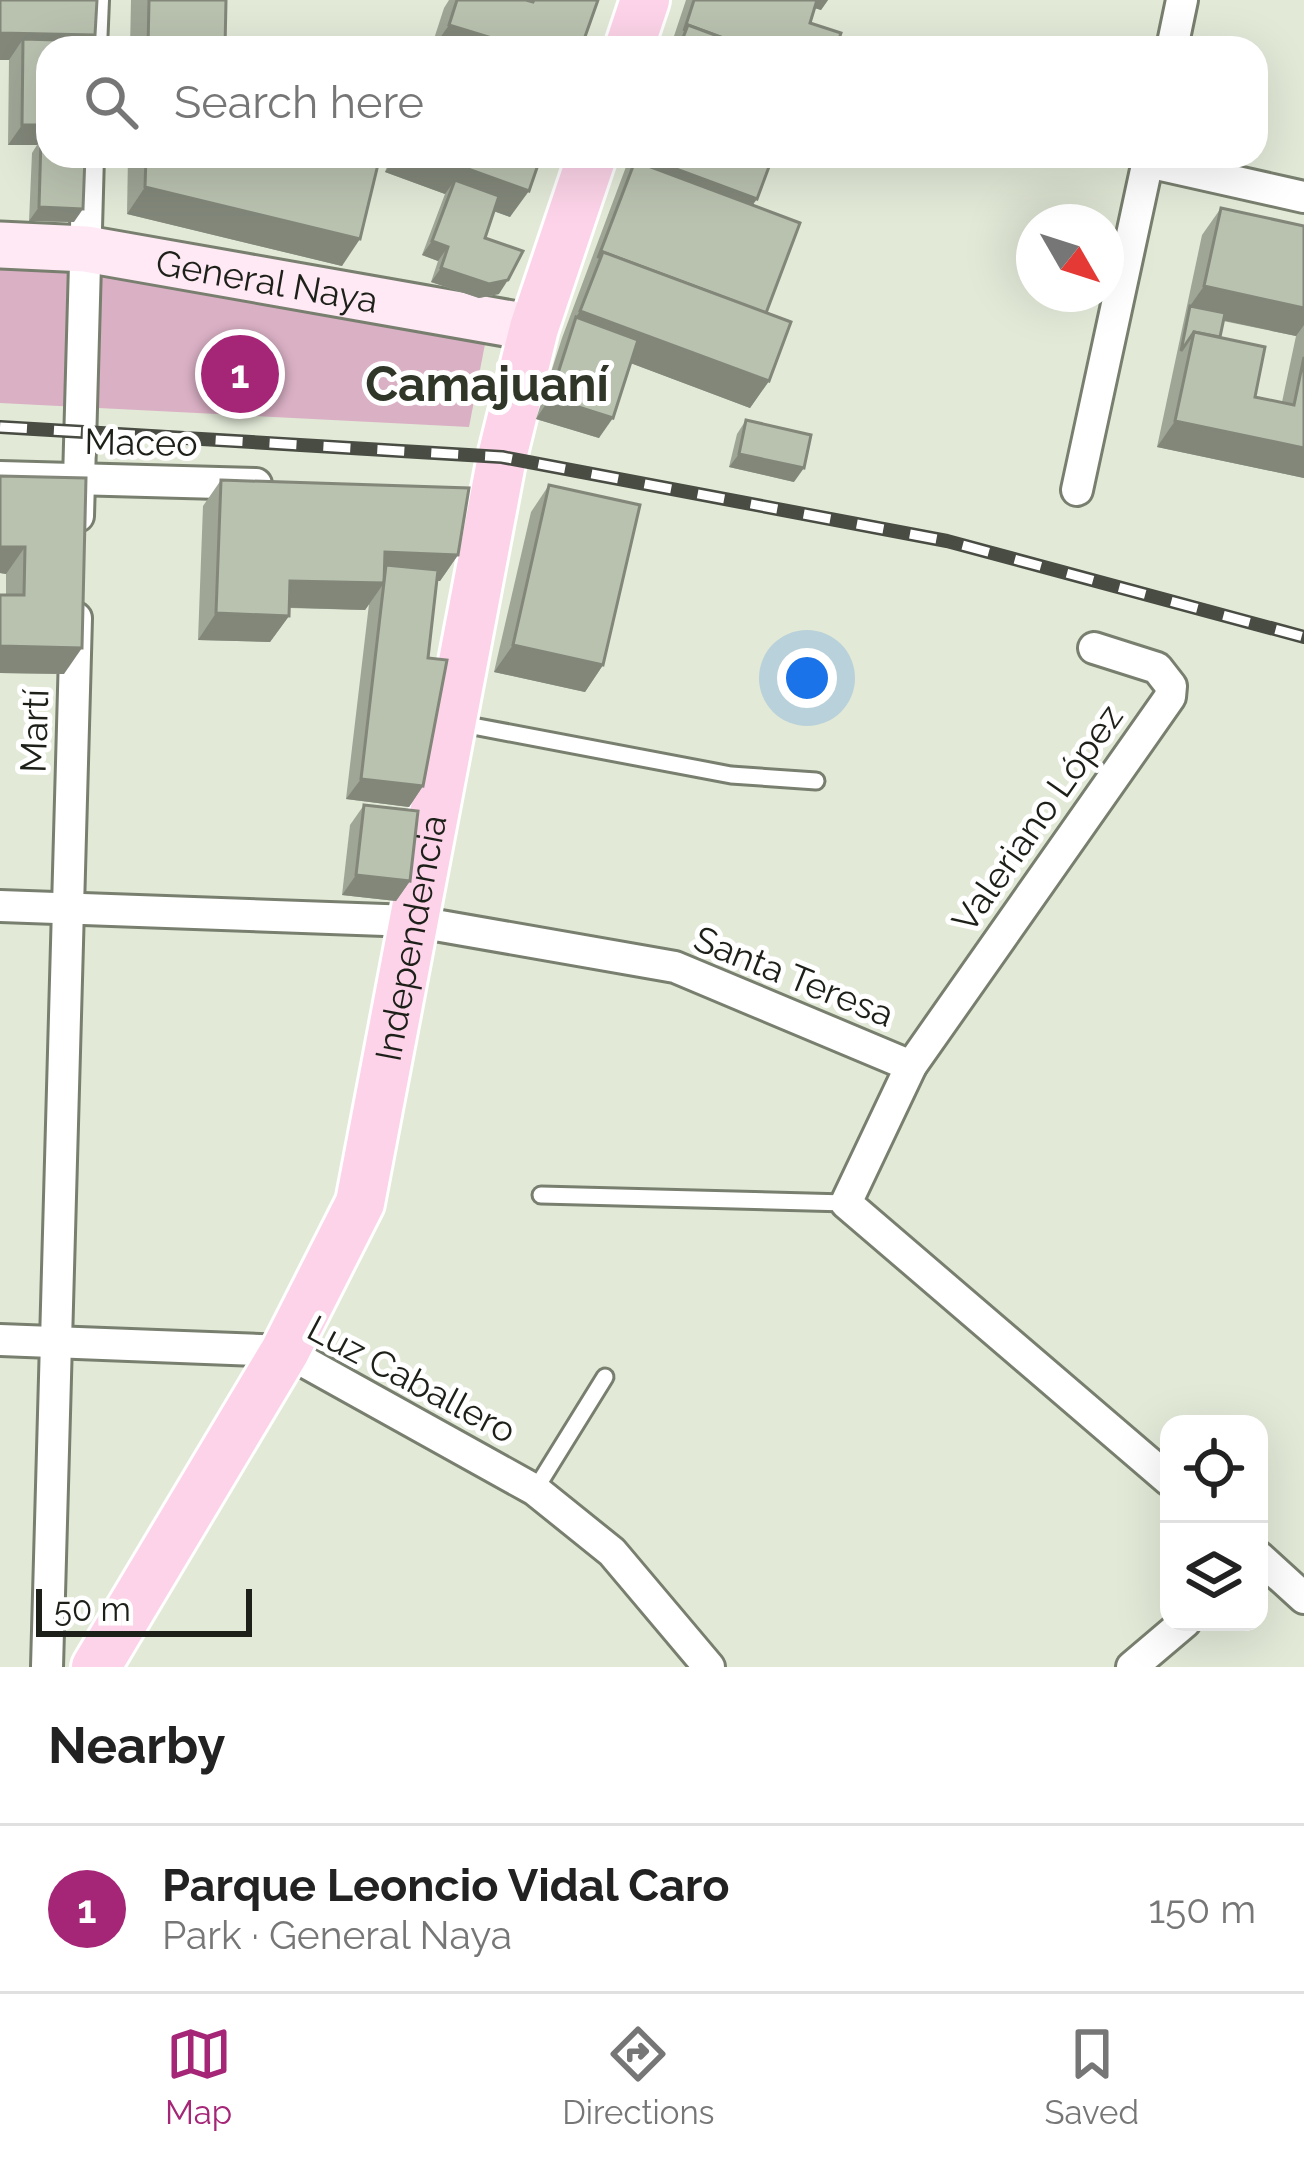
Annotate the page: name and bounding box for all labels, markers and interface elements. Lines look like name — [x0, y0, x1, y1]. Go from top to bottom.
search box — [36, 36, 1268, 168]
icon: search — [78, 69, 144, 135]
text: Search here — [174, 76, 424, 129]
north arrow — [1016, 204, 1124, 312]
street label: General Naya — [153, 241, 381, 321]
pin: 1 — [201, 329, 279, 419]
district label: Camajuaní — [365, 356, 610, 412]
street label: Maceo — [84, 420, 198, 464]
your location — [777, 648, 837, 708]
street label: Martí — [12, 688, 56, 773]
street label: Valeriano López — [943, 696, 1131, 940]
street label: Independencia — [366, 811, 454, 1064]
street label: Santa Teresa — [688, 917, 900, 1035]
street label: Luz Caballero — [301, 1307, 523, 1451]
map controls — [1160, 1415, 1268, 1631]
button: locate — [1160, 1415, 1268, 1523]
button: layers — [1160, 1523, 1268, 1631]
scale bar — [36, 1583, 252, 1636]
text: 50 m — [54, 1590, 131, 1629]
text: Nearby — [48, 1715, 225, 1775]
text: Parque Leoncio Vidal Caro — [162, 1859, 729, 1912]
text: 1 — [77, 1886, 97, 1932]
text: 150 m — [1148, 1886, 1256, 1932]
text: Park · General Naya — [162, 1912, 512, 1958]
tab: Map — [165, 2021, 232, 2132]
tab: Directions — [562, 2021, 715, 2132]
tab: Saved — [1045, 2021, 1139, 2132]

